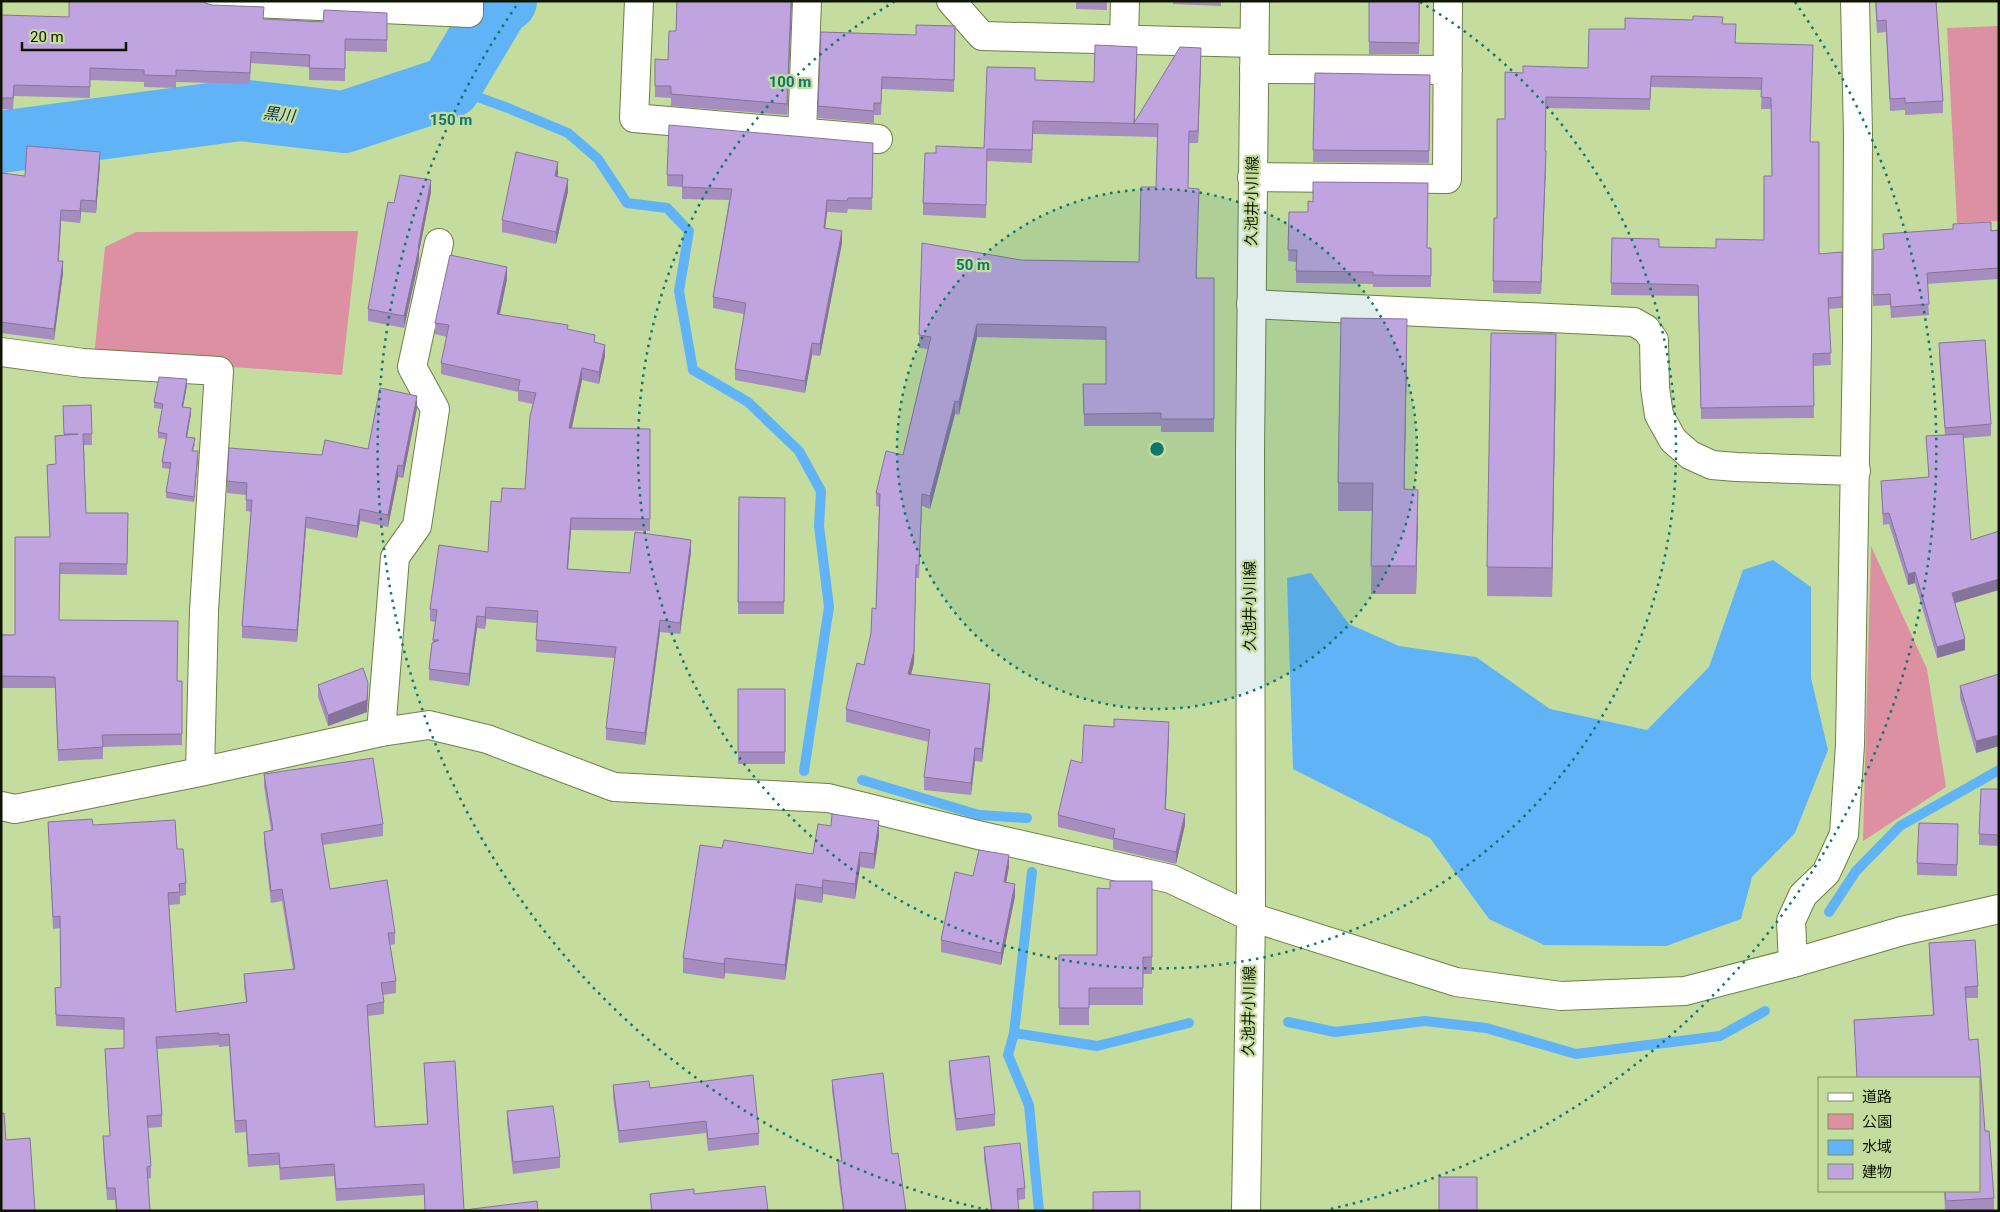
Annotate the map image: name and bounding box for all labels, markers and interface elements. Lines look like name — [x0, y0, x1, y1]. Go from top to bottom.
scale bar — [22, 20, 126, 52]
text: 20 m — [30, 28, 64, 46]
text: 100 m — [769, 73, 811, 91]
water label: 黒川 — [262, 103, 298, 126]
text: 150 m — [430, 111, 472, 129]
street label: 久池井小川線 — [1242, 156, 1262, 246]
text: 50 m — [956, 256, 990, 274]
centre of rings — [1148, 440, 1166, 458]
street label: 久池井小川線 — [1241, 561, 1259, 651]
street label: 久池井小川線 — [1239, 966, 1259, 1056]
legend — [1818, 1077, 1980, 1192]
text: 道路 — [1862, 1088, 1892, 1106]
text: 公園 — [1862, 1113, 1892, 1131]
text: 水域 — [1862, 1138, 1892, 1156]
text: 建物 — [1862, 1163, 1892, 1181]

